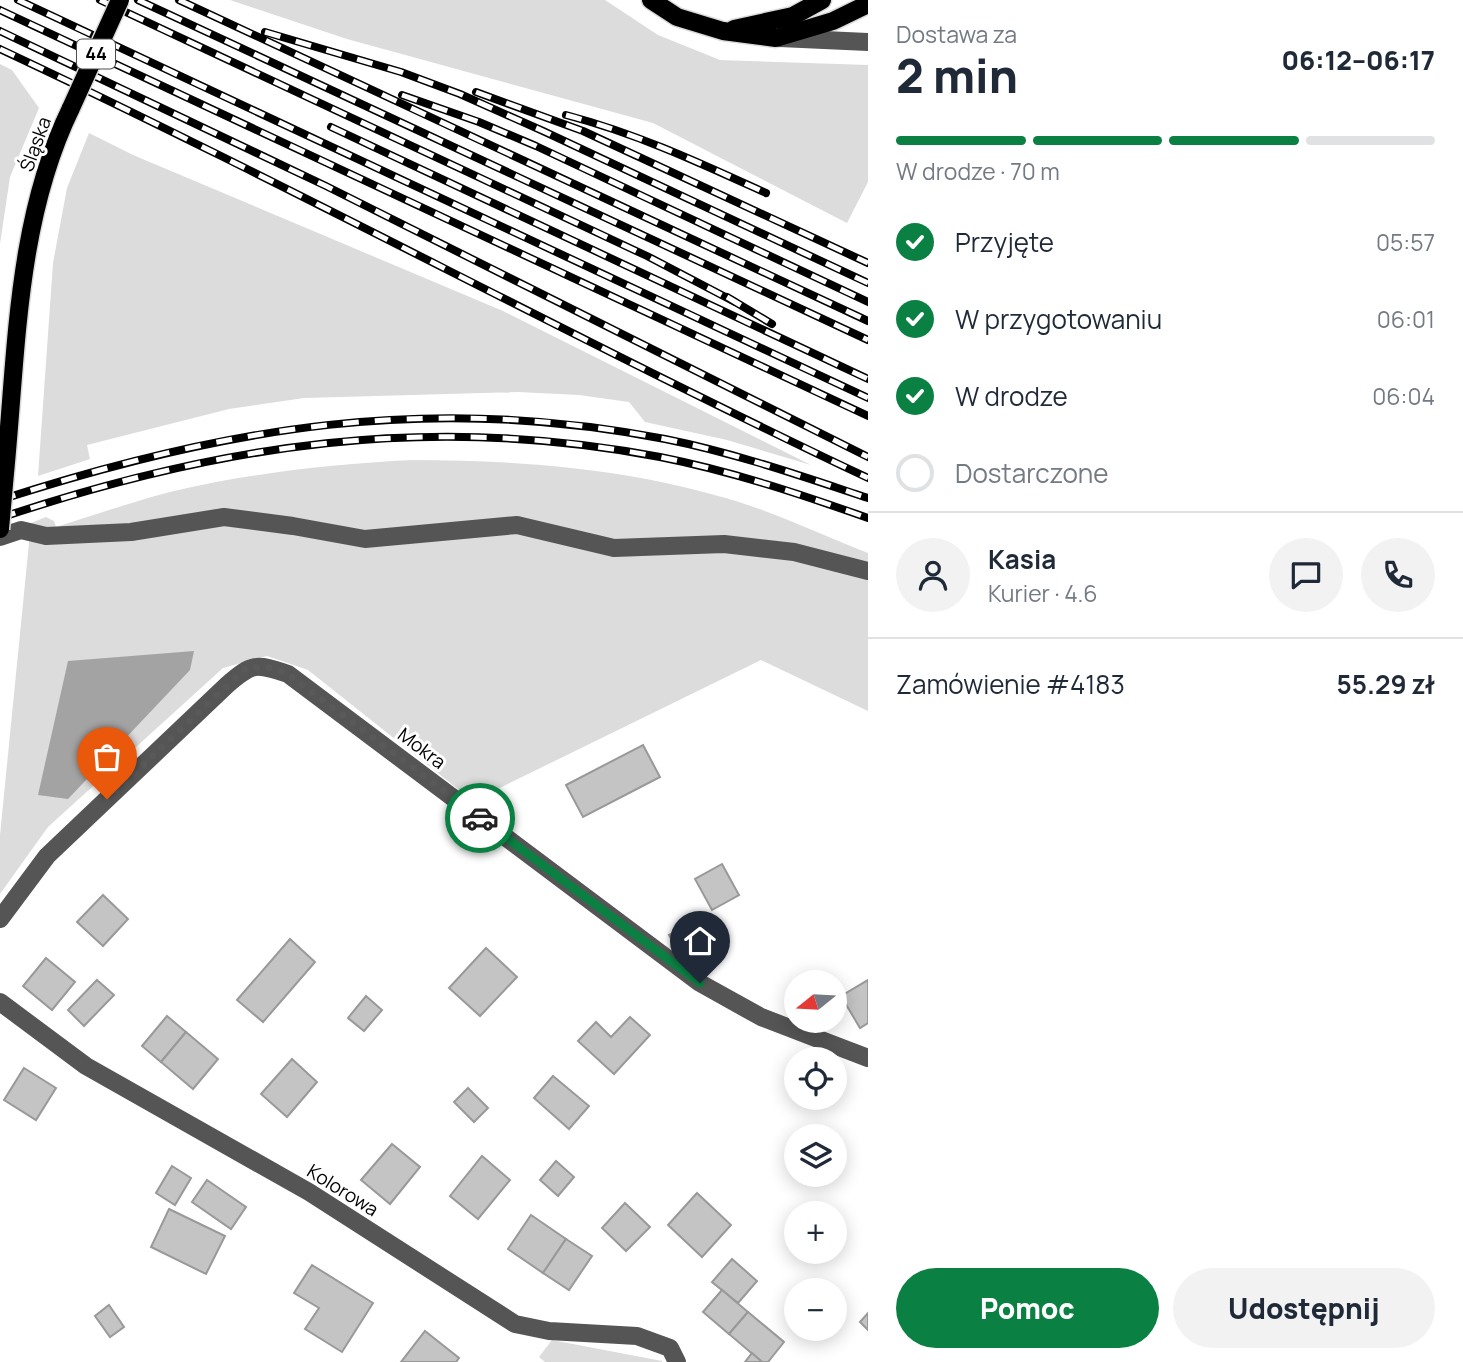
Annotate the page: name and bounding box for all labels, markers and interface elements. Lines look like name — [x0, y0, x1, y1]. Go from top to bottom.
text: Dostawa za — [896, 18, 1017, 50]
road number: 44 — [77, 40, 115, 68]
text: 06:12–06:17 — [1282, 42, 1435, 78]
text: 2 min — [896, 44, 1018, 107]
street label: Śląska — [13, 113, 57, 175]
text: W drodze · 70 m — [896, 155, 1060, 187]
icon: check — [896, 223, 934, 261]
text: Przyjęte — [955, 224, 1054, 260]
text: 05:57 — [1376, 226, 1435, 258]
icon: check — [896, 300, 934, 338]
text: W przygotowaniu — [955, 301, 1162, 337]
text: 06:01 — [1377, 303, 1435, 335]
icon: check — [896, 377, 934, 415]
text: W drodze — [955, 378, 1068, 414]
text: 06:04 — [1372, 380, 1435, 412]
text: Dostarczone — [955, 455, 1108, 491]
button: person — [896, 538, 970, 612]
button: chat — [1269, 538, 1343, 612]
button: phone — [1361, 538, 1435, 612]
text: Kasia — [988, 541, 1056, 577]
text: Kurier · 4.6 — [988, 577, 1098, 609]
text: Zamówienie #4183 — [896, 666, 1125, 702]
text: 55.29 zł — [1337, 666, 1435, 702]
street label: Mokra — [393, 721, 451, 775]
pin — [77, 727, 137, 799]
icon: bag — [88, 738, 126, 776]
courier — [445, 783, 515, 853]
icon: car — [461, 799, 499, 837]
pin — [670, 911, 730, 983]
icon: home — [681, 922, 719, 960]
north arrow — [784, 970, 847, 1032]
map controls — [784, 970, 847, 1341]
button: locate — [784, 1047, 847, 1110]
button: layers — [784, 1124, 847, 1187]
street label: Kolorowa — [302, 1158, 384, 1222]
button: + — [784, 1201, 847, 1264]
button: Pomoc — [896, 1268, 1159, 1348]
button: Udostępnij — [1173, 1268, 1435, 1348]
button: − — [784, 1278, 847, 1341]

